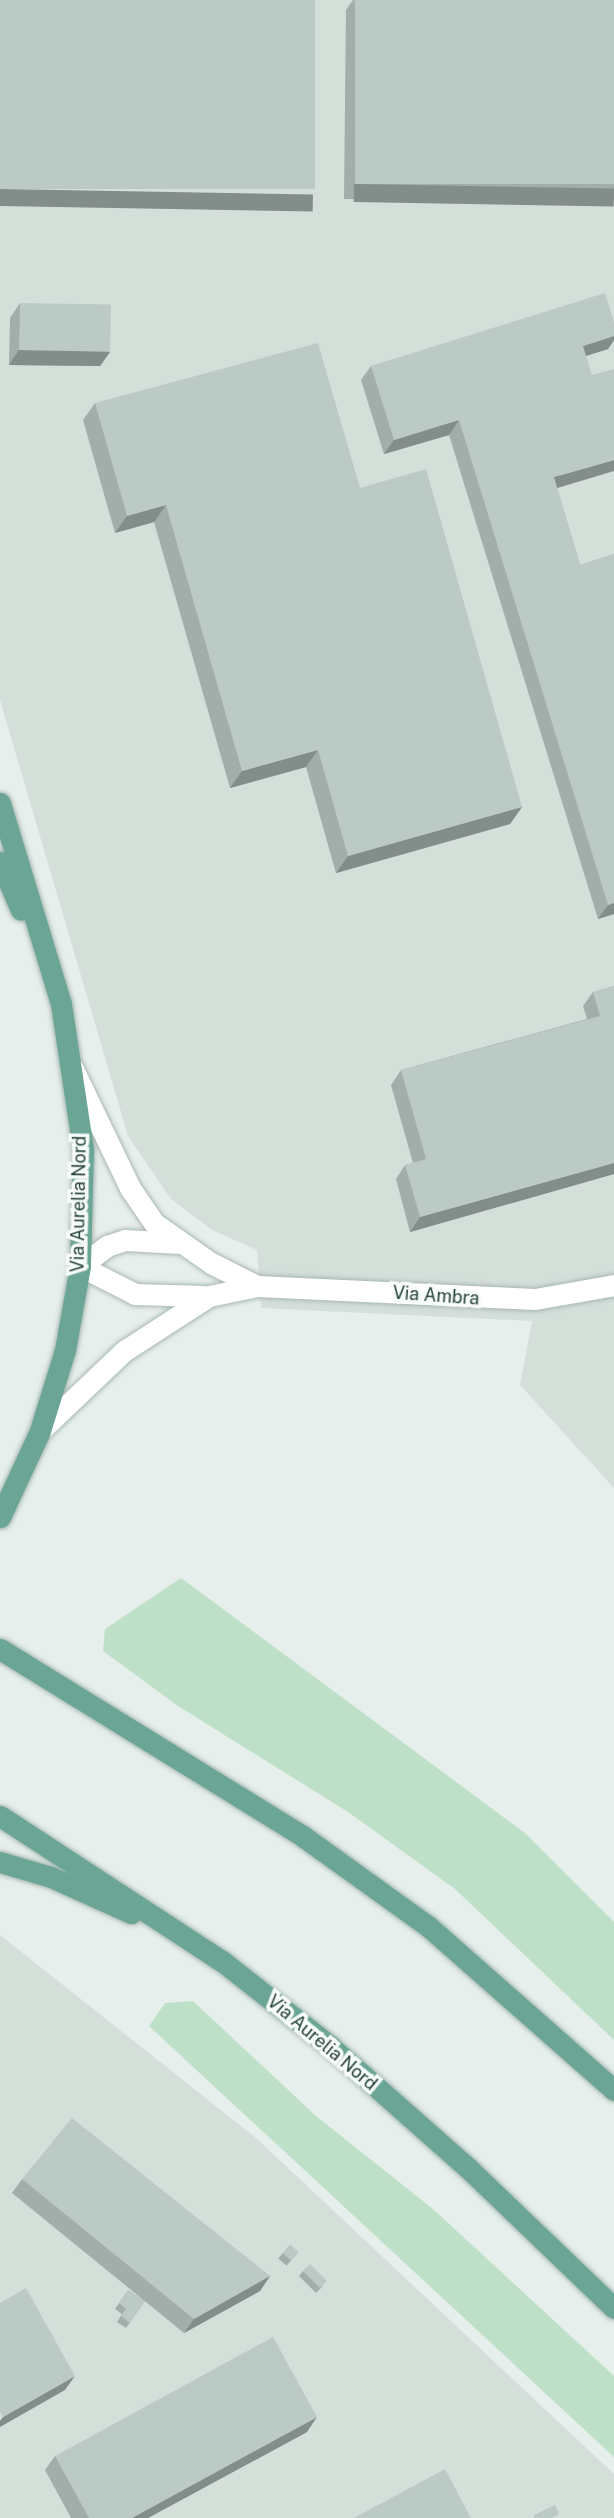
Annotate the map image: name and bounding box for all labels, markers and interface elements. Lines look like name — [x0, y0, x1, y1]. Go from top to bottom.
street label: Via Aurelia Nord — [67, 1136, 91, 1272]
street label: Via Ambra — [392, 1282, 480, 1310]
street label: Via Aurelia Nord — [263, 1991, 381, 2095]

